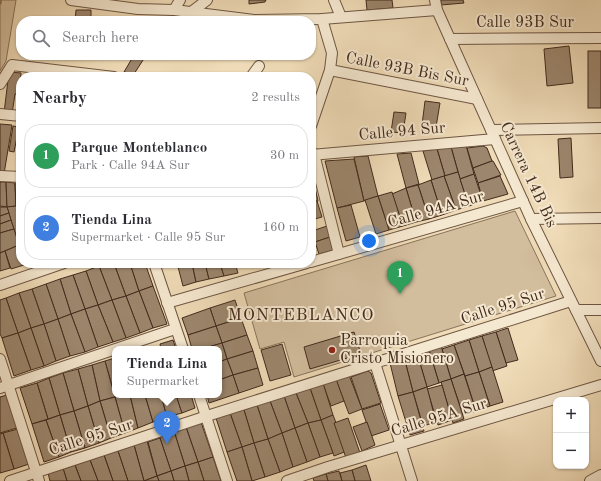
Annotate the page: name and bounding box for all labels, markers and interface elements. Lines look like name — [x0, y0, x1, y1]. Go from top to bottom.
street label: Calle 93B Sur — [476, 15, 575, 31]
search box — [16, 16, 316, 60]
icon: search — [30, 27, 52, 49]
text: Search here — [62, 31, 139, 46]
street label: Calle 93B Bis Sur — [344, 50, 470, 90]
text: Nearby — [32, 90, 87, 107]
text: 2 results — [251, 91, 300, 104]
street label: Calle 94 Sur — [358, 120, 447, 144]
street label: Carrera 14B Bis — [497, 120, 559, 230]
text: Parque Monteblanco — [71, 141, 207, 156]
text: 1 — [42, 149, 50, 162]
text: 30 m — [270, 149, 299, 162]
text: Park · Calle 94A Sur — [71, 159, 189, 172]
street label: Calle 94A Sur — [386, 188, 486, 231]
text: Tienda Lina — [71, 213, 152, 228]
text: 2 — [42, 221, 50, 234]
text: 160 m — [262, 221, 299, 234]
text: Supermarket · Calle 95 Sur — [71, 231, 225, 244]
your location — [359, 231, 379, 251]
pin: 1 — [387, 261, 413, 294]
street label: Calle 95 Sur — [459, 286, 547, 328]
district label: MONTEBLANCO — [228, 307, 374, 324]
place label: Parroquia Cristo Misionero — [340, 333, 454, 367]
marker: Parroquia Cristo Misionero — [327, 345, 337, 355]
popup — [112, 346, 222, 398]
text: Tienda Lina — [127, 357, 207, 372]
text: Supermarket — [127, 375, 199, 388]
street label: Calle 95A Sur — [389, 396, 489, 440]
map controls — [553, 397, 589, 469]
button: + — [553, 397, 589, 433]
pin: 2 — [154, 411, 180, 444]
street label: Calle 95 Sur — [47, 417, 135, 459]
button: − — [553, 433, 589, 469]

